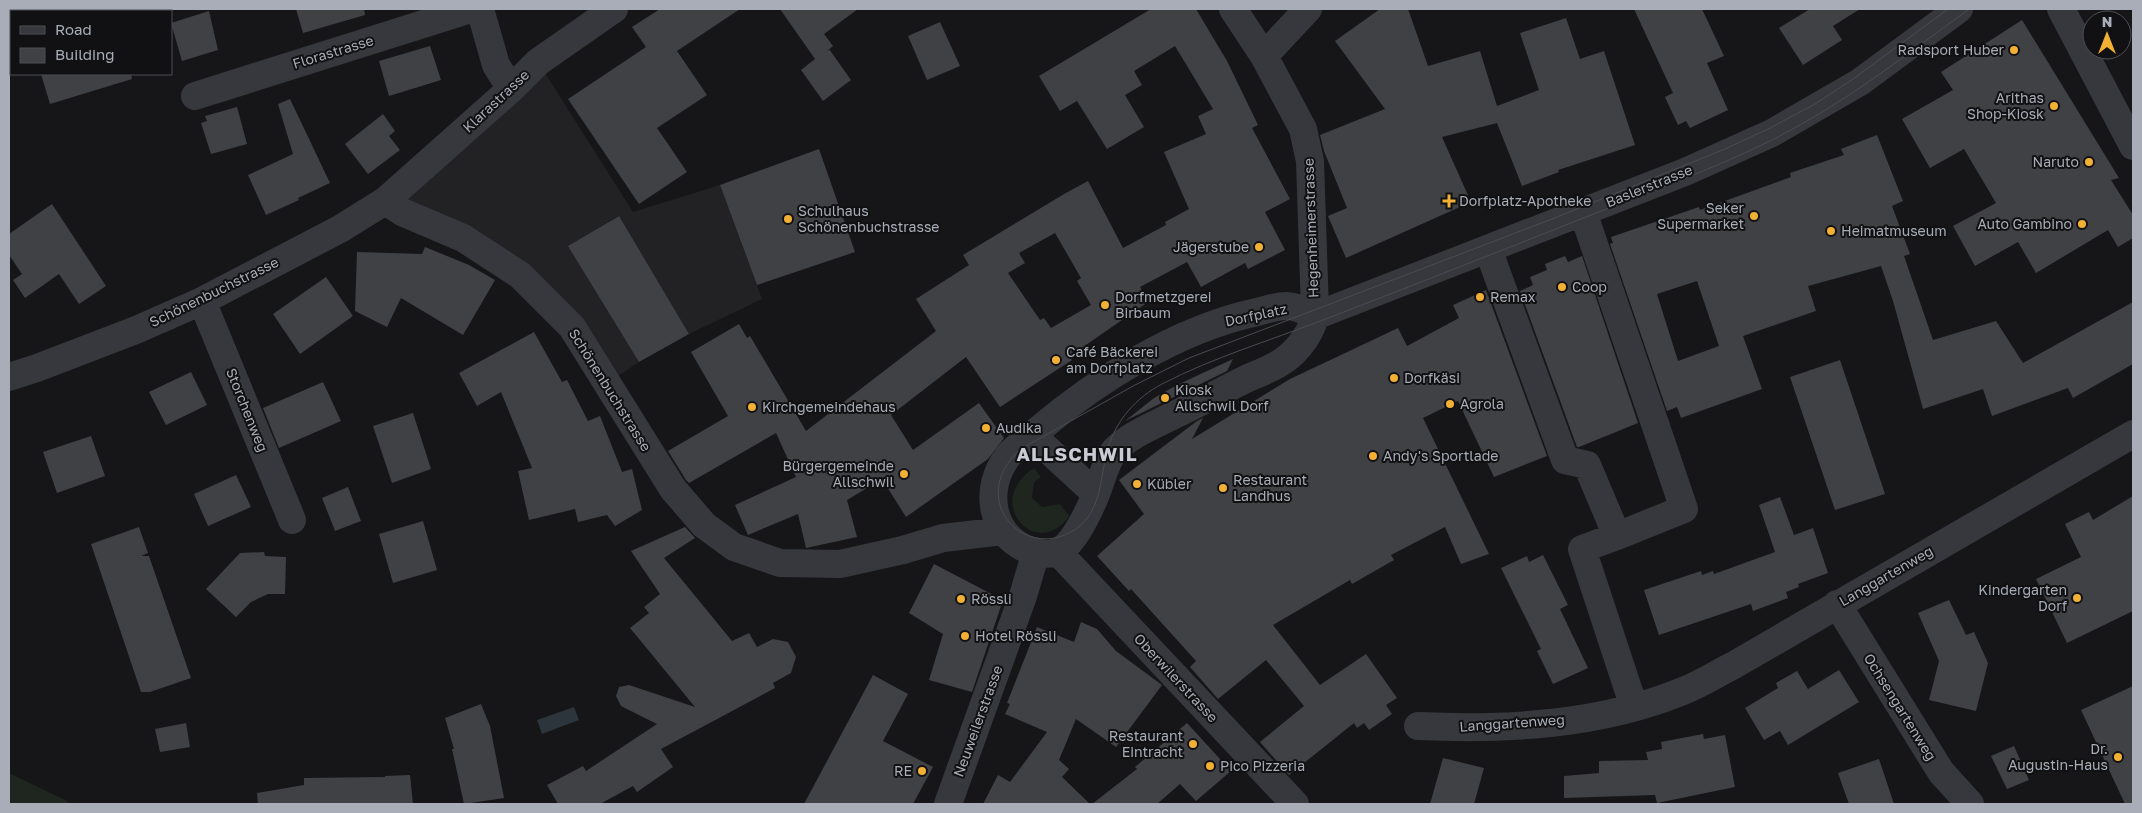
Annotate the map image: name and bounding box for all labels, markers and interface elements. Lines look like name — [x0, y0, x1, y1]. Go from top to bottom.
legend — [10, 10, 172, 75]
north arrow — [2082, 10, 2132, 60]
text: N — [2102, 13, 2112, 30]
text: Road — [55, 20, 92, 38]
street label: Florastrasse — [290, 31, 375, 72]
place label: Radsport Huber — [1898, 41, 2005, 58]
marker: Radsport Huber — [2008, 44, 2020, 56]
text: Building — [55, 45, 115, 63]
street label: Klarastrasse — [459, 66, 532, 136]
place label: Arithas Shop-Kiosk — [1967, 89, 2044, 122]
marker: Arithas Shop-Kiosk — [2048, 100, 2060, 112]
place label: Naruto — [2033, 153, 2079, 170]
marker: Naruto — [2083, 156, 2095, 168]
street label: Hegenheimerstrasse — [1300, 158, 1321, 298]
street label: Baslerstrasse — [1603, 160, 1695, 211]
place label: Dorfplatz-Apotheke — [1459, 192, 1591, 209]
marker: Dorfplatz-Apotheke — [1443, 195, 1455, 207]
place label: Seker Supermarket — [1657, 199, 1745, 232]
place label: Schulhaus Schönenbuchstrasse — [798, 202, 939, 235]
marker: Seker Supermarket — [1748, 210, 1760, 222]
marker: Schulhaus Schönenbuchstrasse — [782, 213, 794, 225]
place label: Auto Gambino — [1977, 215, 2072, 232]
marker: Auto Gambino — [2076, 218, 2088, 230]
place label: Heimatmuseum — [1841, 222, 1947, 239]
marker: Heimatmuseum — [1825, 225, 1837, 237]
place label: Jägerstube — [1173, 238, 1249, 255]
marker: Jägerstube — [1253, 241, 1265, 253]
street label: Schönenbuchstrasse — [146, 253, 281, 330]
place label: Coop — [1572, 278, 1607, 295]
marker: Coop — [1556, 281, 1568, 293]
place label: Dorfmetzgerei Birbaum — [1115, 288, 1212, 321]
place label: Remax — [1490, 288, 1536, 305]
marker: Remax — [1474, 291, 1486, 303]
marker: Dorfmetzgerei Birbaum — [1099, 299, 1111, 311]
street label: Dorfplatz — [1223, 300, 1288, 329]
street label: Schönenbuchstrasse — [566, 325, 655, 454]
place label: Café Bäckerei am Dorfplatz — [1066, 343, 1158, 376]
marker: Café Bäckerei am Dorfplatz — [1050, 354, 1062, 366]
street label: Storchenweg — [223, 365, 272, 454]
place label: Dorfkäsi — [1404, 369, 1460, 386]
marker: Dorfkäsi — [1388, 372, 1400, 384]
place label: Kiosk Allschwil Dorf — [1175, 381, 1269, 414]
marker: Kiosk Allschwil Dorf — [1159, 392, 1171, 404]
place label: Agrola — [1460, 395, 1504, 412]
place label: Kirchgemeindehaus — [762, 398, 896, 415]
marker: Agrola — [1444, 398, 1456, 410]
marker: Kirchgemeindehaus — [746, 401, 758, 413]
place label: Audika — [996, 419, 1042, 436]
marker: Audika — [980, 422, 992, 434]
district label: ALLSCHWIL — [1016, 442, 1138, 465]
place label: Andy's Sportlade — [1383, 447, 1498, 464]
marker: Andy's Sportlade — [1367, 450, 1379, 462]
place label: Bürgergemeinde Allschwil — [782, 457, 894, 490]
marker: Bürgergemeinde Allschwil — [898, 468, 910, 480]
place label: Restaurant Landhus — [1233, 471, 1307, 504]
place label: Kübler — [1147, 475, 1192, 492]
marker: Kübler — [1131, 478, 1143, 490]
marker: Restaurant Landhus — [1217, 482, 1229, 494]
street label: Langgartenweg — [1836, 542, 1936, 609]
place label: Kindergarten Dorf — [1978, 581, 2067, 614]
place label: Rössli — [971, 590, 1012, 607]
marker: Kindergarten Dorf — [2071, 592, 2083, 604]
marker: Rössli — [955, 593, 967, 605]
place label: Hotel Rössli — [975, 627, 1057, 644]
marker: Hotel Rössli — [959, 630, 971, 642]
street label: Oberwilerstrasse — [1131, 630, 1222, 726]
street label: Ochsengartenweg — [1861, 650, 1940, 763]
street label: Neuweilerstrasse — [949, 663, 1006, 779]
street label: Langgartenweg — [1459, 710, 1565, 735]
place label: Restaurant Eintracht — [1109, 727, 1183, 760]
marker: Restaurant Eintracht — [1187, 738, 1199, 750]
place label: Dr. Augustin-Haus — [2008, 740, 2108, 773]
marker: Dr. Augustin-Haus — [2112, 751, 2124, 763]
place label: Pico Pizzeria — [1220, 757, 1305, 774]
marker: Pico Pizzeria — [1204, 760, 1216, 772]
place label: RE — [894, 762, 912, 779]
marker: RE — [916, 765, 928, 777]

